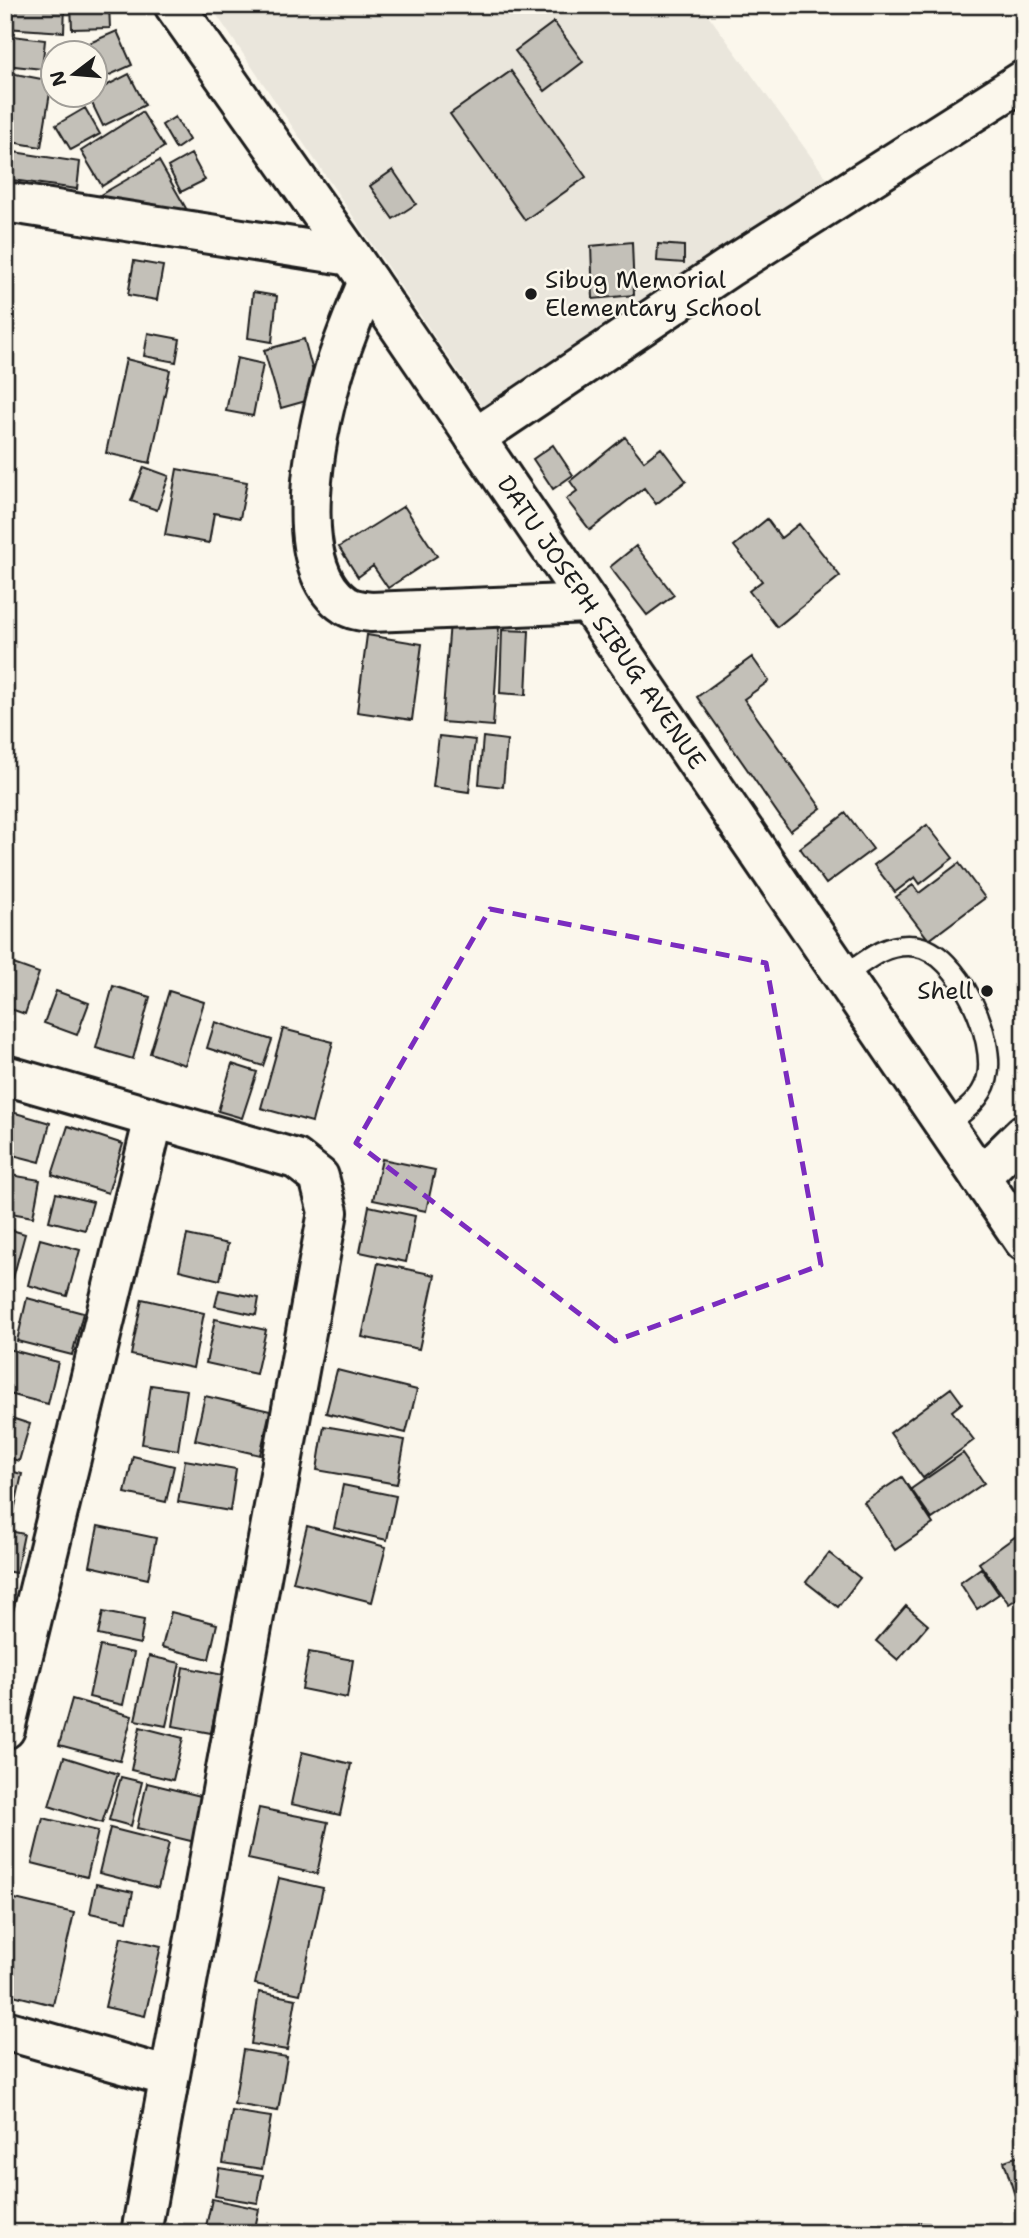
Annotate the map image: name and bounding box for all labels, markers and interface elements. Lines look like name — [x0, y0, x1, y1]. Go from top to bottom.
north arrow — [38, 38, 108, 108]
text: N — [44, 68, 72, 89]
place label: Sibug Memorial Elementary School — [545, 264, 762, 324]
marker: Sibug Memorial Elementary School — [523, 286, 539, 302]
street label: DATU JOSEPH SIBUG AVENUE — [490, 469, 713, 776]
place label: Shell — [917, 975, 974, 1007]
marker: Shell — [979, 983, 995, 999]

